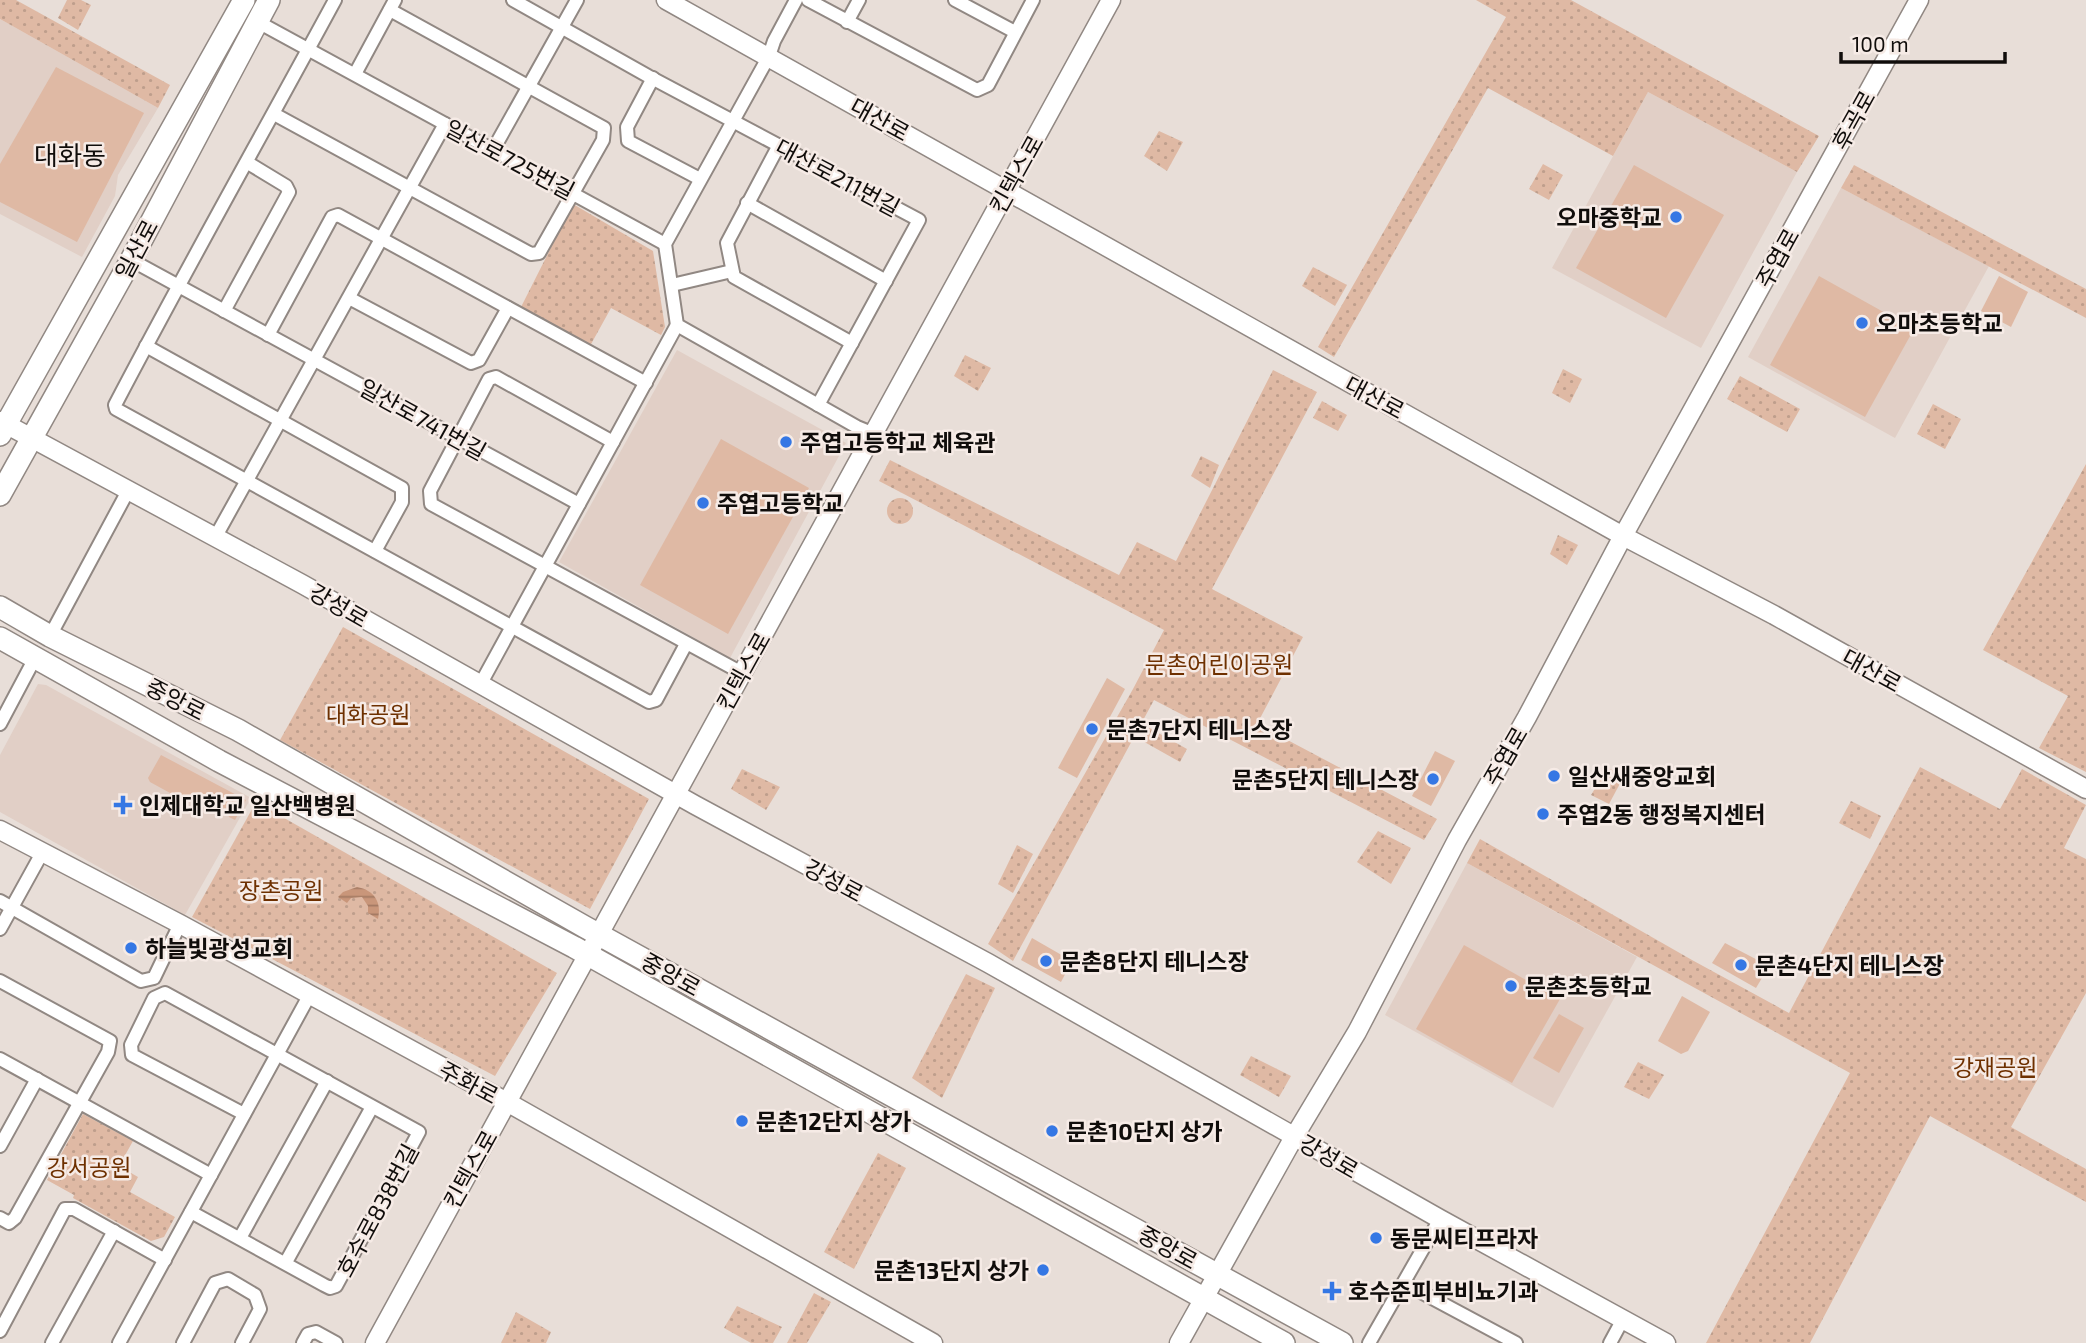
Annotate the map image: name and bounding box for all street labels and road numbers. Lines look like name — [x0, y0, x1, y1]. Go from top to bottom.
street label: 후곡로 — [1825, 85, 1881, 155]
street label: 대산로 — [845, 91, 915, 147]
street label: 일산로725번길 — [440, 113, 580, 205]
street label: 킨텍스로 — [983, 130, 1049, 218]
street label: 대산로211번길 — [771, 132, 905, 222]
street label: 일산로 — [109, 214, 163, 284]
street label: 주엽로 — [1749, 223, 1805, 293]
street label: 대산로 — [1340, 370, 1410, 424]
street label: 일산로741번길 — [355, 373, 491, 465]
street label: 강성로 — [305, 577, 373, 633]
street label: 킨텍스로 — [710, 627, 776, 715]
street label: 대산로 — [1837, 642, 1907, 698]
street label: 중앙로 — [141, 672, 211, 726]
street label: 주엽로 — [1477, 722, 1533, 790]
street label: 강성로 — [799, 853, 869, 907]
street label: 중앙로 — [636, 946, 706, 1002]
street label: 주화로 — [434, 1055, 504, 1109]
street label: 킨텍스로 — [437, 1125, 503, 1213]
street label: 강성로 — [1295, 1128, 1363, 1184]
street label: 호수로838번길 — [330, 1139, 424, 1281]
street label: 중앙로 — [1133, 1219, 1203, 1275]

